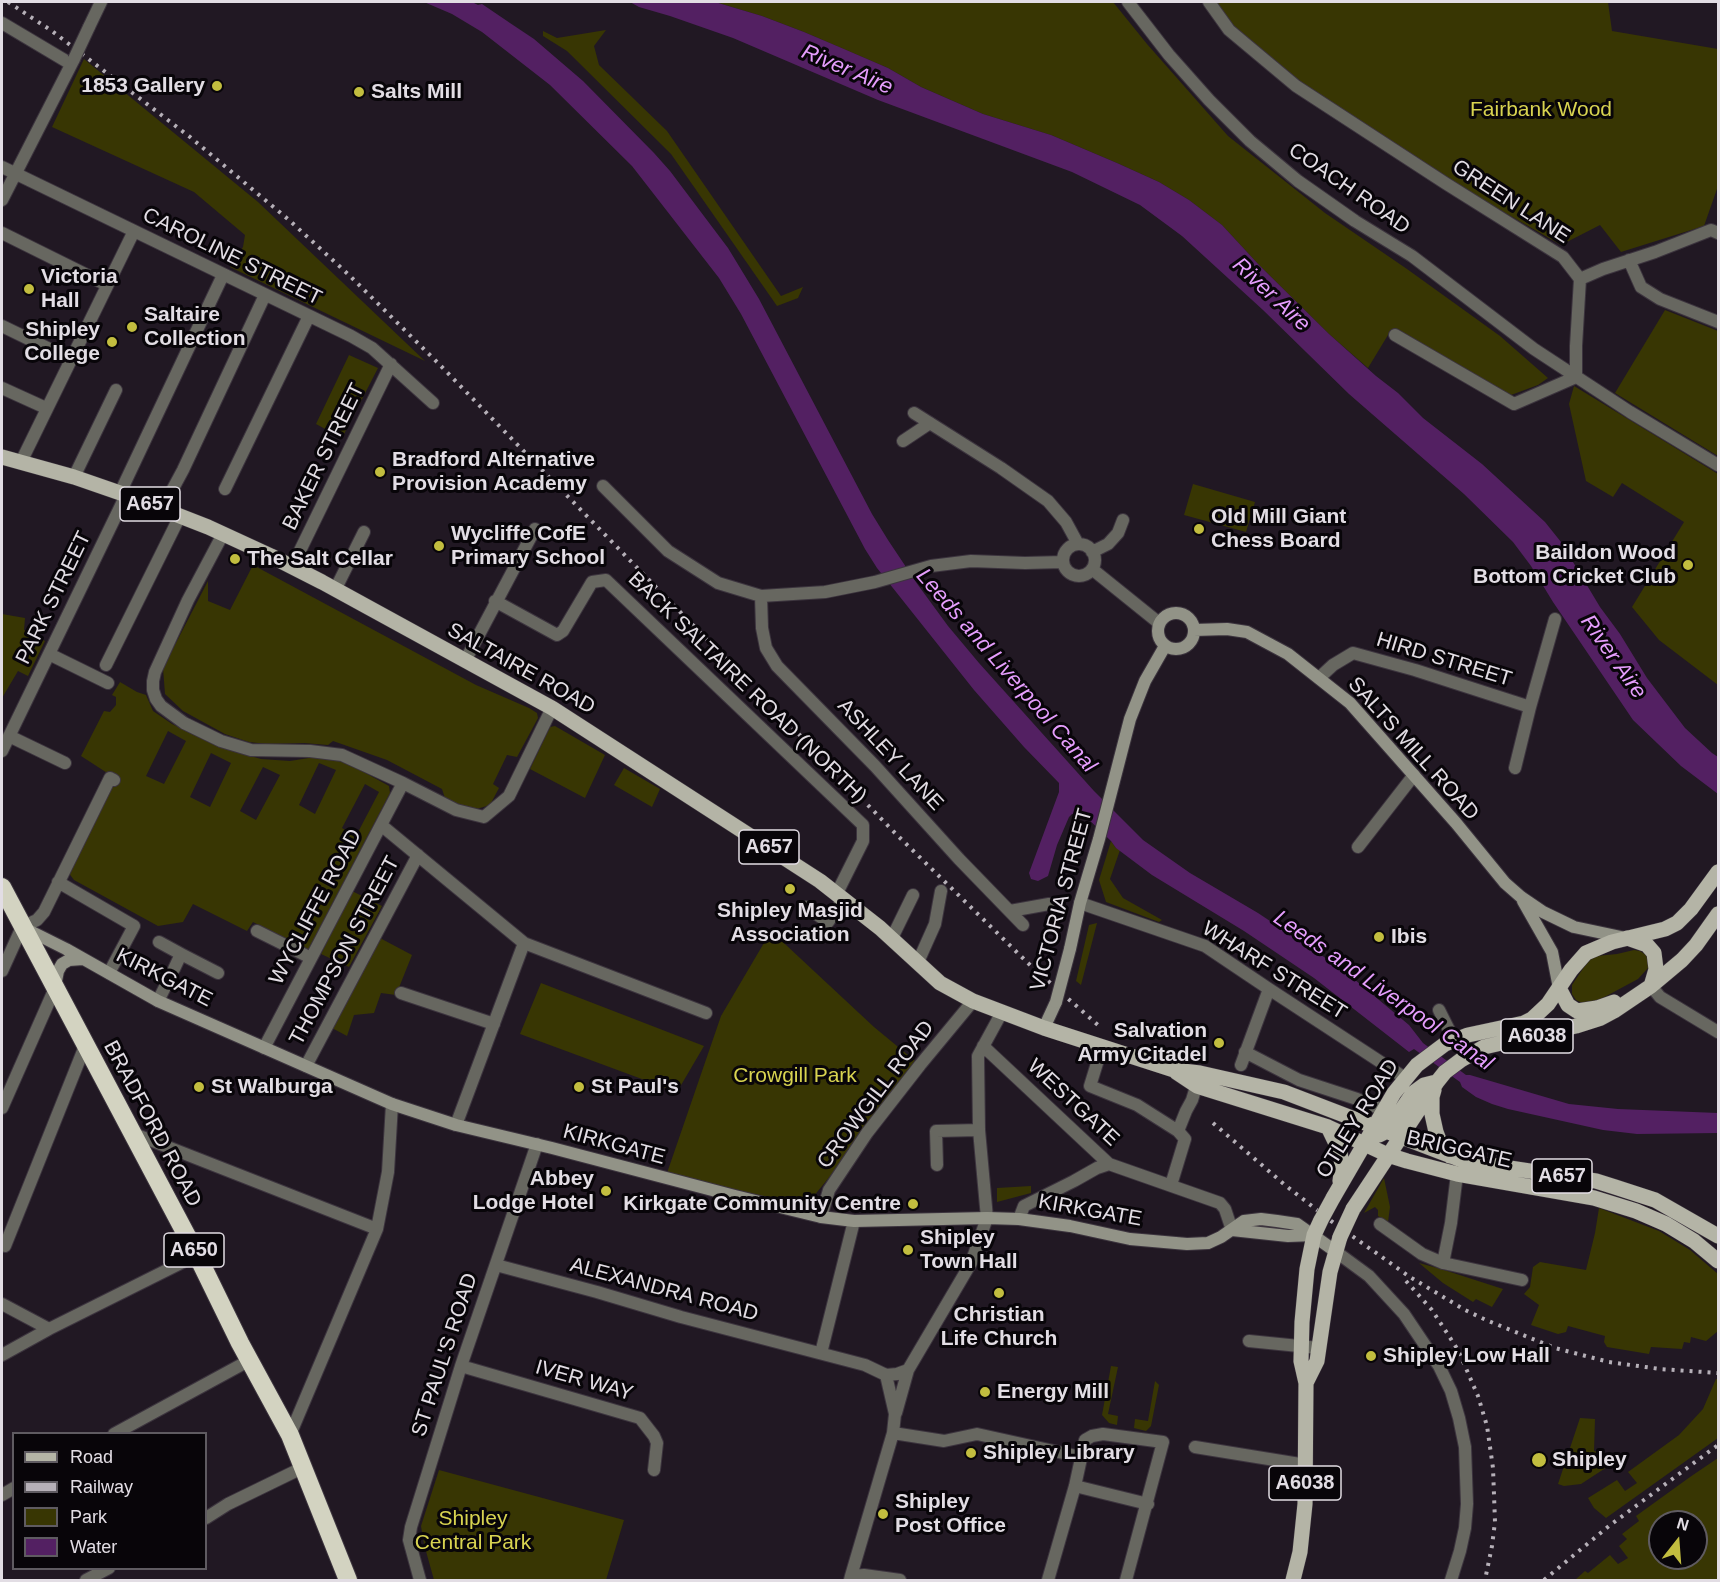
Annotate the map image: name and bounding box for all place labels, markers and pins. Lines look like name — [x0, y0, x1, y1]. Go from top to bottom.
place label: 1853 Gallery — [81, 73, 205, 99]
marker: 1853 Gallery — [210, 79, 224, 93]
place label: Salts Mill — [371, 79, 462, 105]
marker: Salts Mill — [352, 85, 366, 99]
place label: Victoria Hall — [41, 264, 118, 314]
marker: Victoria Hall — [22, 282, 36, 296]
place label: Saltaire Collection — [144, 302, 246, 352]
place label: Shipley College — [24, 317, 100, 367]
marker: Saltaire Collection — [125, 320, 139, 334]
marker: Shipley College — [105, 335, 119, 349]
place label: Bradford Alternative Provision Academy — [392, 447, 595, 497]
marker: Bradford Alternative Provision Academy — [373, 465, 387, 479]
place label: Old Mill Giant Chess Board — [1211, 504, 1346, 554]
place label: Wycliffe CofE Primary School — [451, 521, 605, 571]
marker: Old Mill Giant Chess Board — [1192, 522, 1206, 536]
marker: Wycliffe CofE Primary School — [432, 539, 446, 553]
place label: Baildon Wood Bottom Cricket Club — [1473, 540, 1676, 590]
place label: The Salt Cellar — [247, 546, 393, 572]
marker: The Salt Cellar — [228, 552, 242, 566]
marker: Baildon Wood Bottom Cricket Club — [1681, 558, 1695, 572]
marker: Shipley Masjid Association — [783, 882, 797, 896]
place label: Shipley Masjid Association — [717, 898, 863, 948]
place label: Ibis — [1391, 924, 1427, 950]
marker: Ibis — [1372, 930, 1386, 944]
place label: Salvation Army Citadel — [1077, 1018, 1207, 1068]
marker: Salvation Army Citadel — [1212, 1036, 1226, 1050]
place label: St Walburga — [211, 1074, 333, 1100]
place label: St Paul's — [591, 1074, 679, 1100]
marker: St Walburga — [192, 1080, 206, 1094]
marker: St Paul's — [572, 1080, 586, 1094]
place label: Abbey Lodge Hotel — [473, 1166, 594, 1216]
marker: Abbey Lodge Hotel — [599, 1184, 613, 1198]
place label: Kirkgate Community Centre — [623, 1191, 901, 1217]
marker: Kirkgate Community Centre — [906, 1197, 920, 1211]
place label: Shipley Town Hall — [920, 1225, 1018, 1275]
marker: Shipley Town Hall — [901, 1243, 915, 1257]
marker: Christian Life Church — [992, 1286, 1006, 1300]
place label: Christian Life Church — [941, 1302, 1057, 1352]
place label: Shipley Low Hall — [1383, 1343, 1550, 1369]
marker: Shipley Low Hall — [1364, 1349, 1378, 1363]
place label: Energy Mill — [997, 1379, 1109, 1405]
marker: Energy Mill — [978, 1385, 992, 1399]
place label: Shipley Library — [983, 1440, 1135, 1466]
marker: Shipley Library — [964, 1446, 978, 1460]
place label: Shipley — [1552, 1447, 1627, 1473]
marker: Shipley — [1530, 1451, 1548, 1469]
place label: Shipley Post Office — [895, 1489, 1006, 1539]
marker: Shipley Post Office — [876, 1507, 890, 1521]

